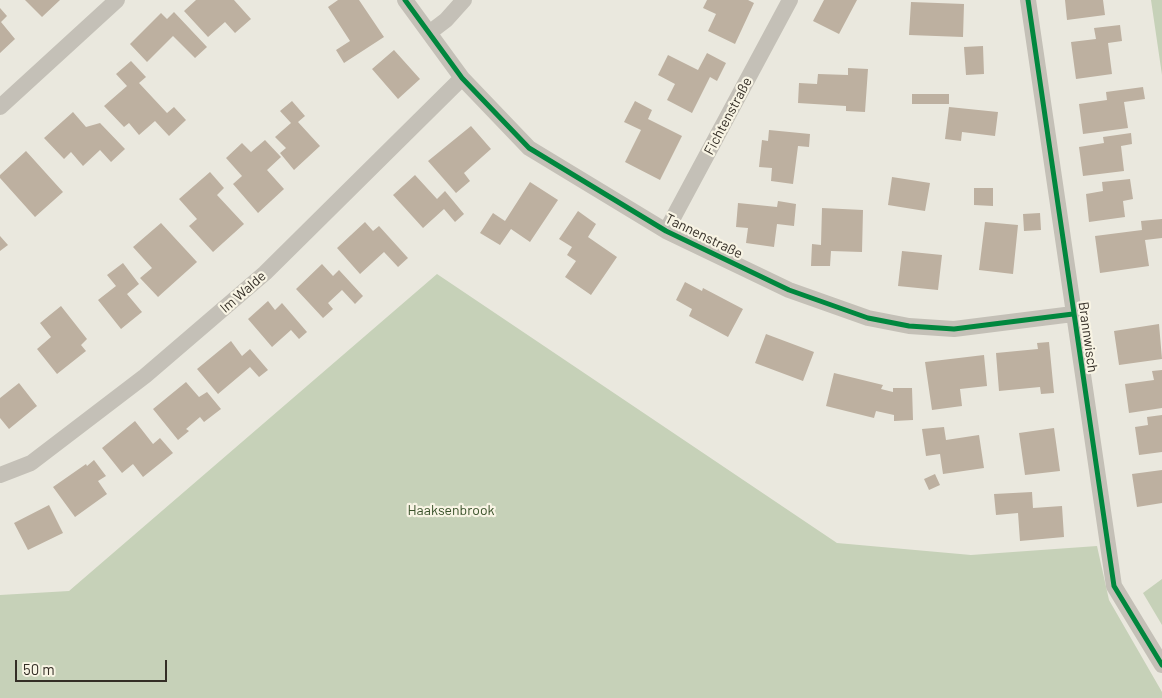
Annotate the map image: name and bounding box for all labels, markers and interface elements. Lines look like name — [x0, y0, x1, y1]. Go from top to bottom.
street label: Fichtenstraße — [701, 74, 755, 158]
street label: Tannenstraße — [662, 210, 746, 262]
street label: Im Walde — [217, 268, 269, 316]
street label: Brannwisch — [1075, 301, 1101, 373]
park label: Haaksenbrook — [407, 502, 495, 518]
scale bar — [18, 650, 170, 682]
text: 50 m — [23, 660, 55, 678]

